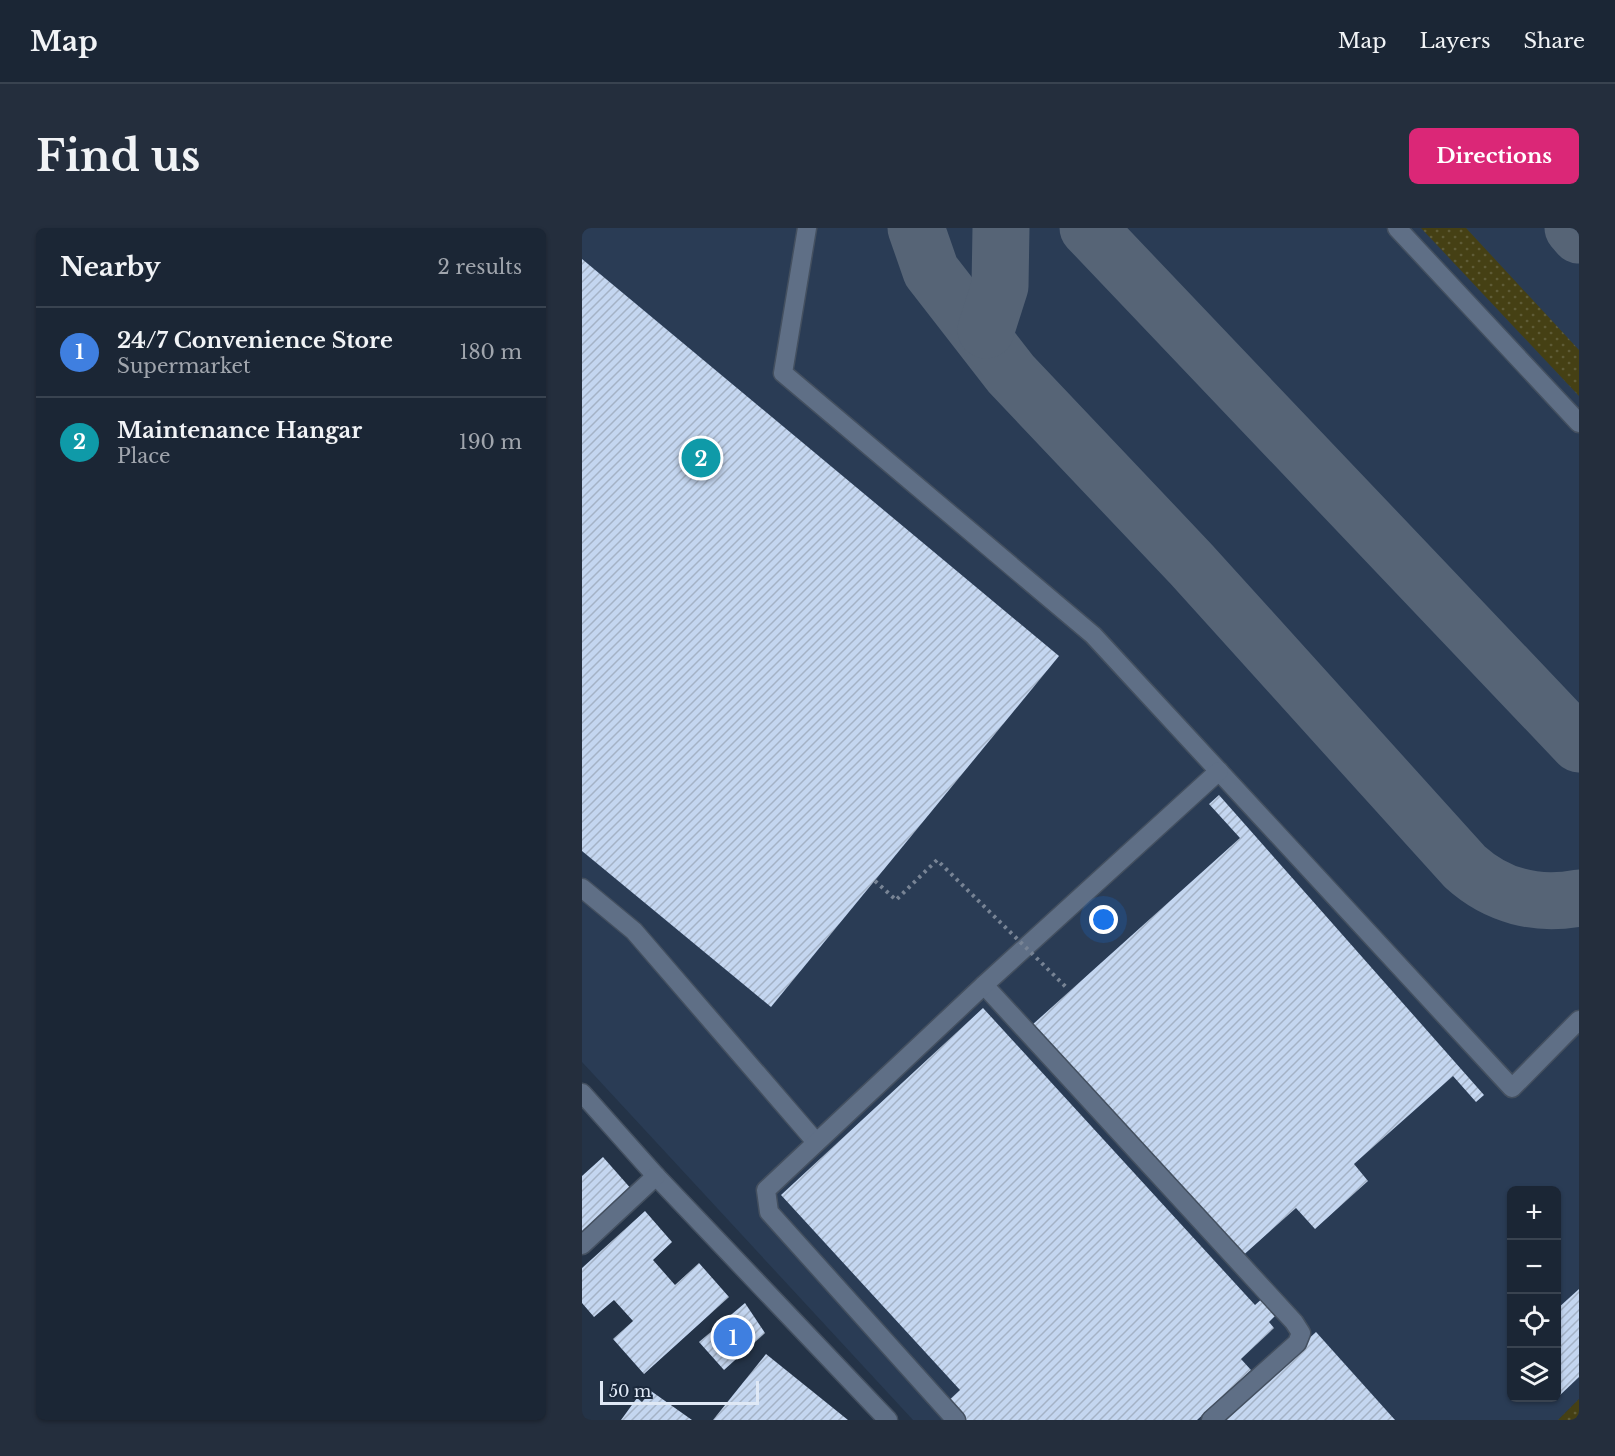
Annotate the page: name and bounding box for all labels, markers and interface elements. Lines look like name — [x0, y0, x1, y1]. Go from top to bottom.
text: Map — [30, 24, 98, 59]
text: Map — [1338, 28, 1387, 54]
text: Layers — [1420, 28, 1491, 54]
text: Share — [1524, 28, 1585, 54]
button: Directions — [1409, 128, 1579, 184]
text: Find us — [36, 130, 200, 182]
text: Nearby — [60, 251, 161, 283]
text: 2 results — [438, 255, 522, 279]
text: 24/7 Convenience Store — [117, 327, 393, 354]
text: 1 — [75, 340, 84, 364]
text: 180 m — [459, 340, 522, 364]
text: Supermarket — [117, 354, 251, 378]
text: Maintenance Hangar — [117, 417, 362, 444]
text: 2 — [73, 430, 86, 454]
text: 190 m — [459, 430, 522, 454]
pin: 2 — [682, 436, 720, 480]
text: Place — [117, 444, 171, 468]
your location — [1089, 905, 1118, 934]
map controls — [1507, 1186, 1561, 1402]
button: + — [1507, 1186, 1561, 1240]
button: − — [1507, 1240, 1561, 1294]
button: locate — [1507, 1294, 1561, 1348]
pin: 1 — [714, 1314, 752, 1360]
button: layers — [1507, 1348, 1561, 1402]
scale bar — [600, 1378, 759, 1406]
text: 50 m — [609, 1381, 651, 1401]

